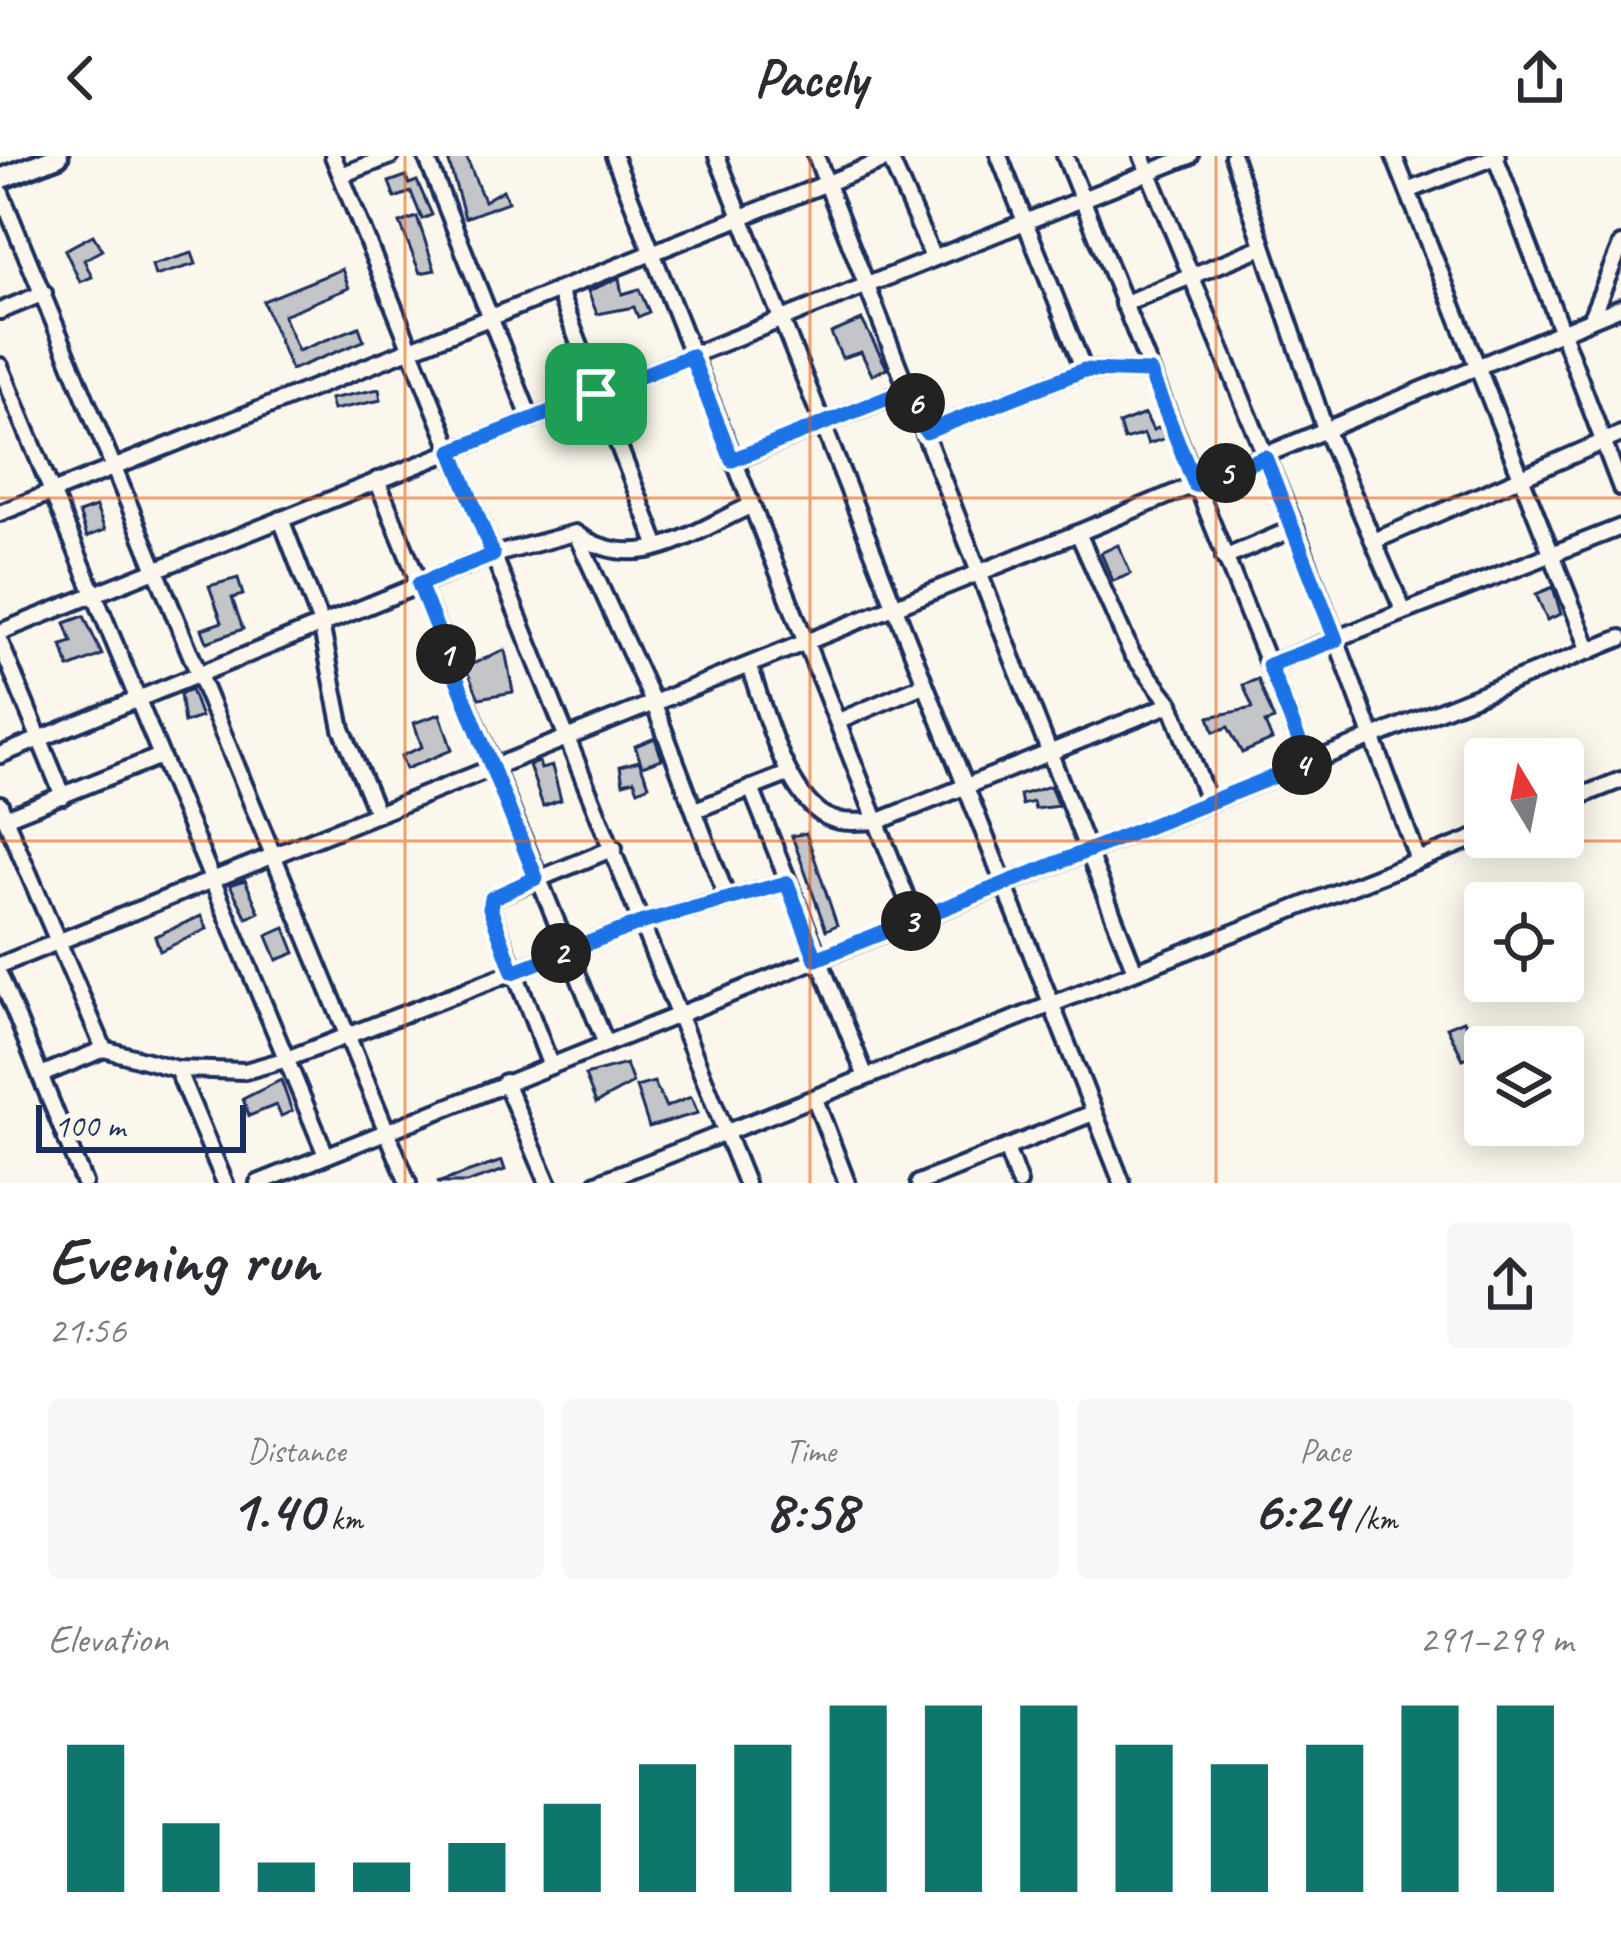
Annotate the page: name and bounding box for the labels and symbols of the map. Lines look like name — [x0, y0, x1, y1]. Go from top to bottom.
pin — [545, 343, 647, 445]
pin: 6 — [885, 373, 945, 433]
pin: 5 — [1196, 443, 1256, 503]
pin: 1 — [416, 624, 476, 684]
pin: 4 — [1272, 735, 1332, 795]
north arrow — [1464, 738, 1584, 858]
pin: 3 — [881, 891, 941, 951]
pin: 2 — [531, 923, 591, 983]
scale bar — [36, 1099, 246, 1152]

